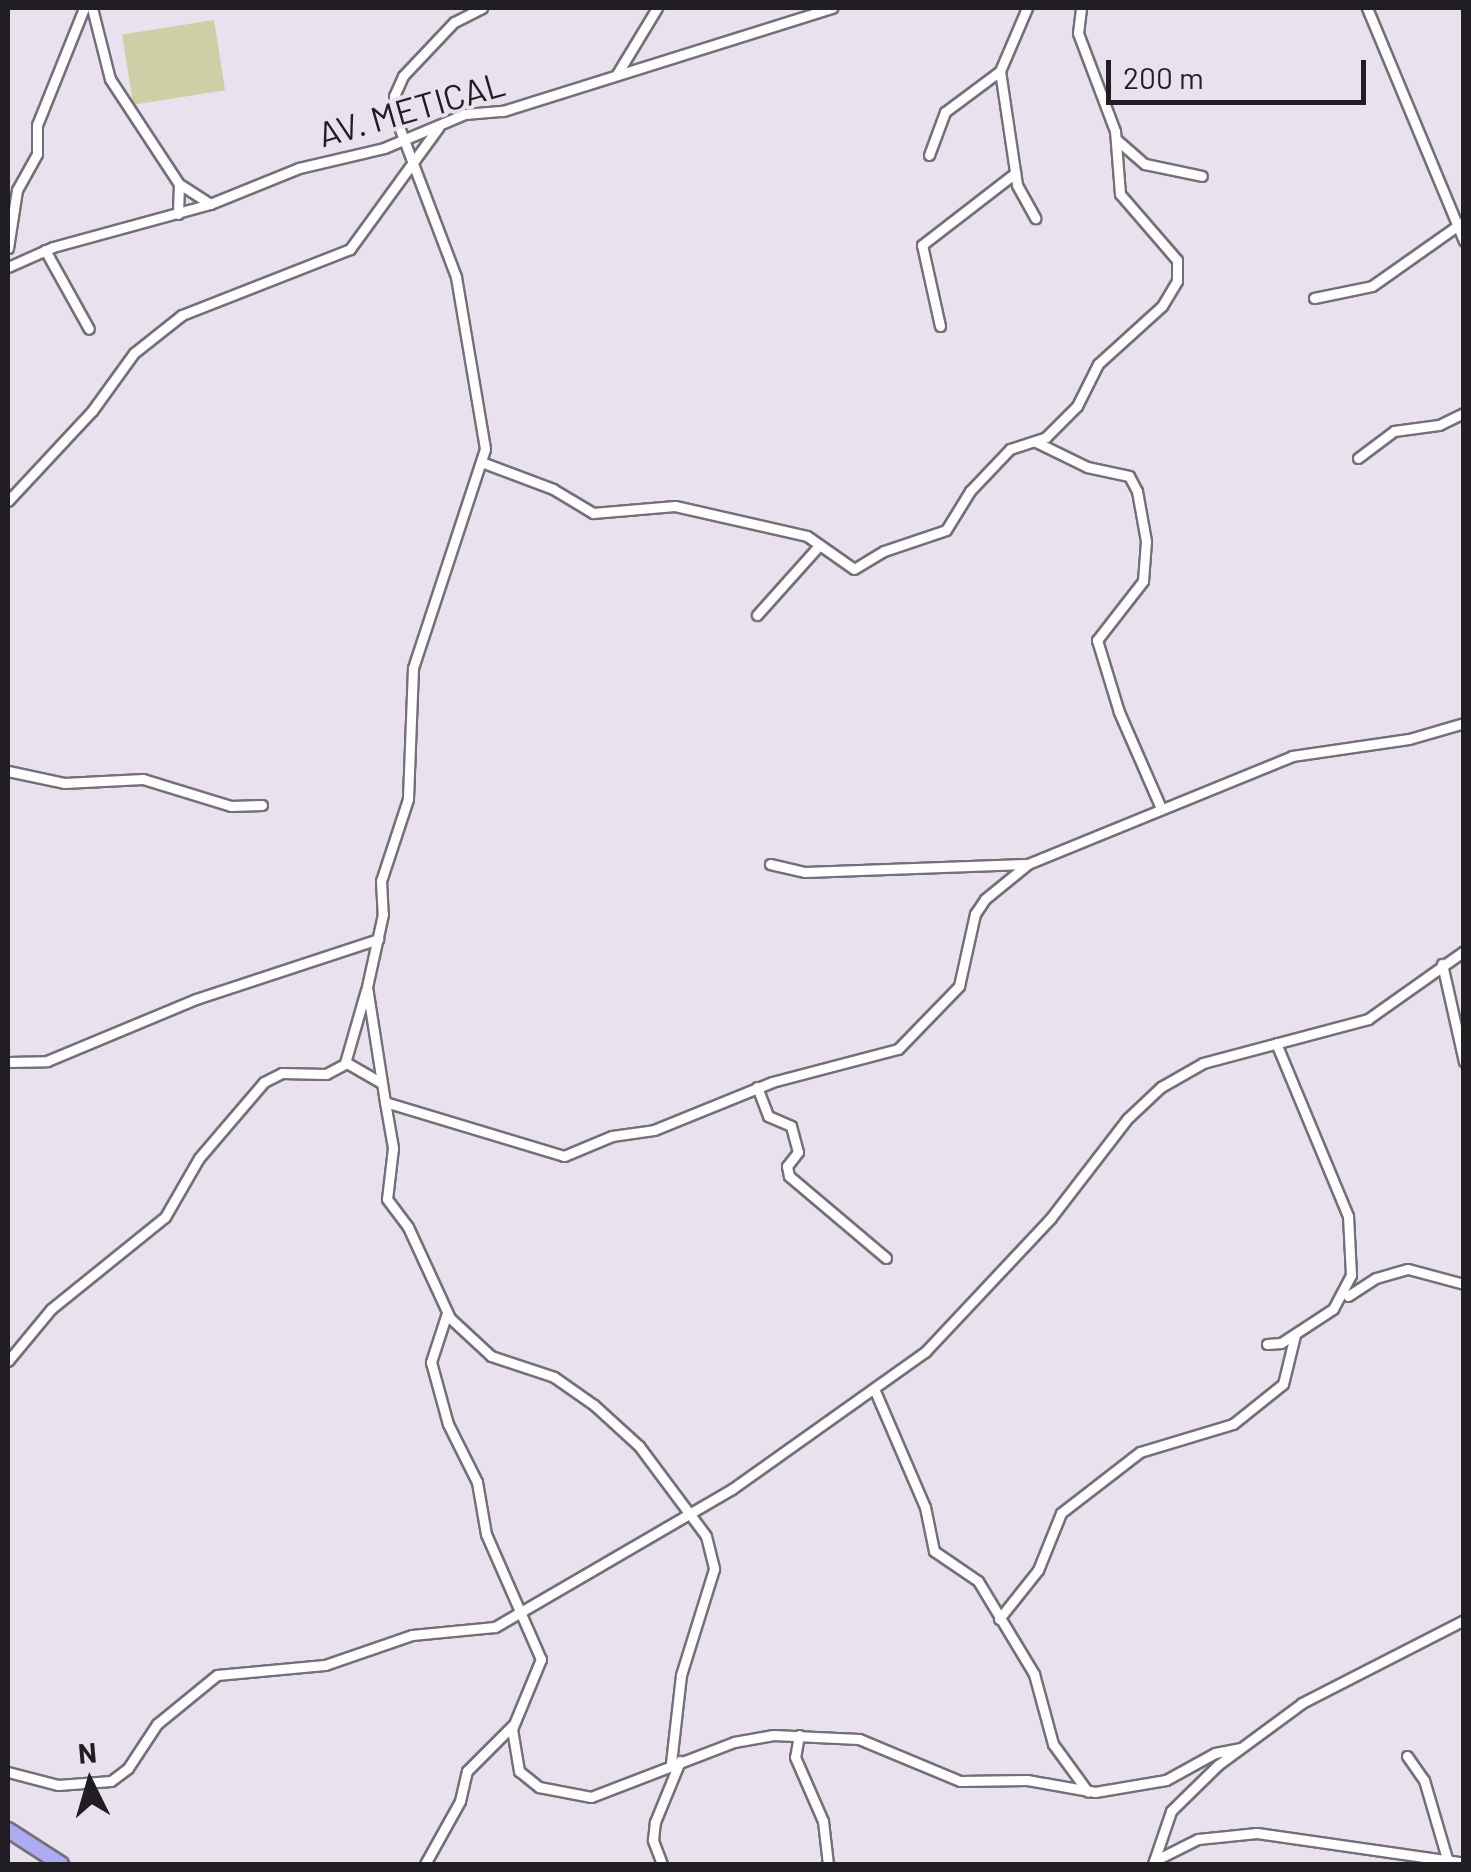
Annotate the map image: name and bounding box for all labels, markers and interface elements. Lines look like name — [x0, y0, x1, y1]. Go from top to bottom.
scale bar — [1111, 40, 1371, 102]
text: 200 m — [1123, 59, 1204, 95]
street label: AV. METICAL — [313, 61, 509, 155]
north arrow — [40, 1732, 140, 1832]
text: N — [77, 1734, 98, 1770]

